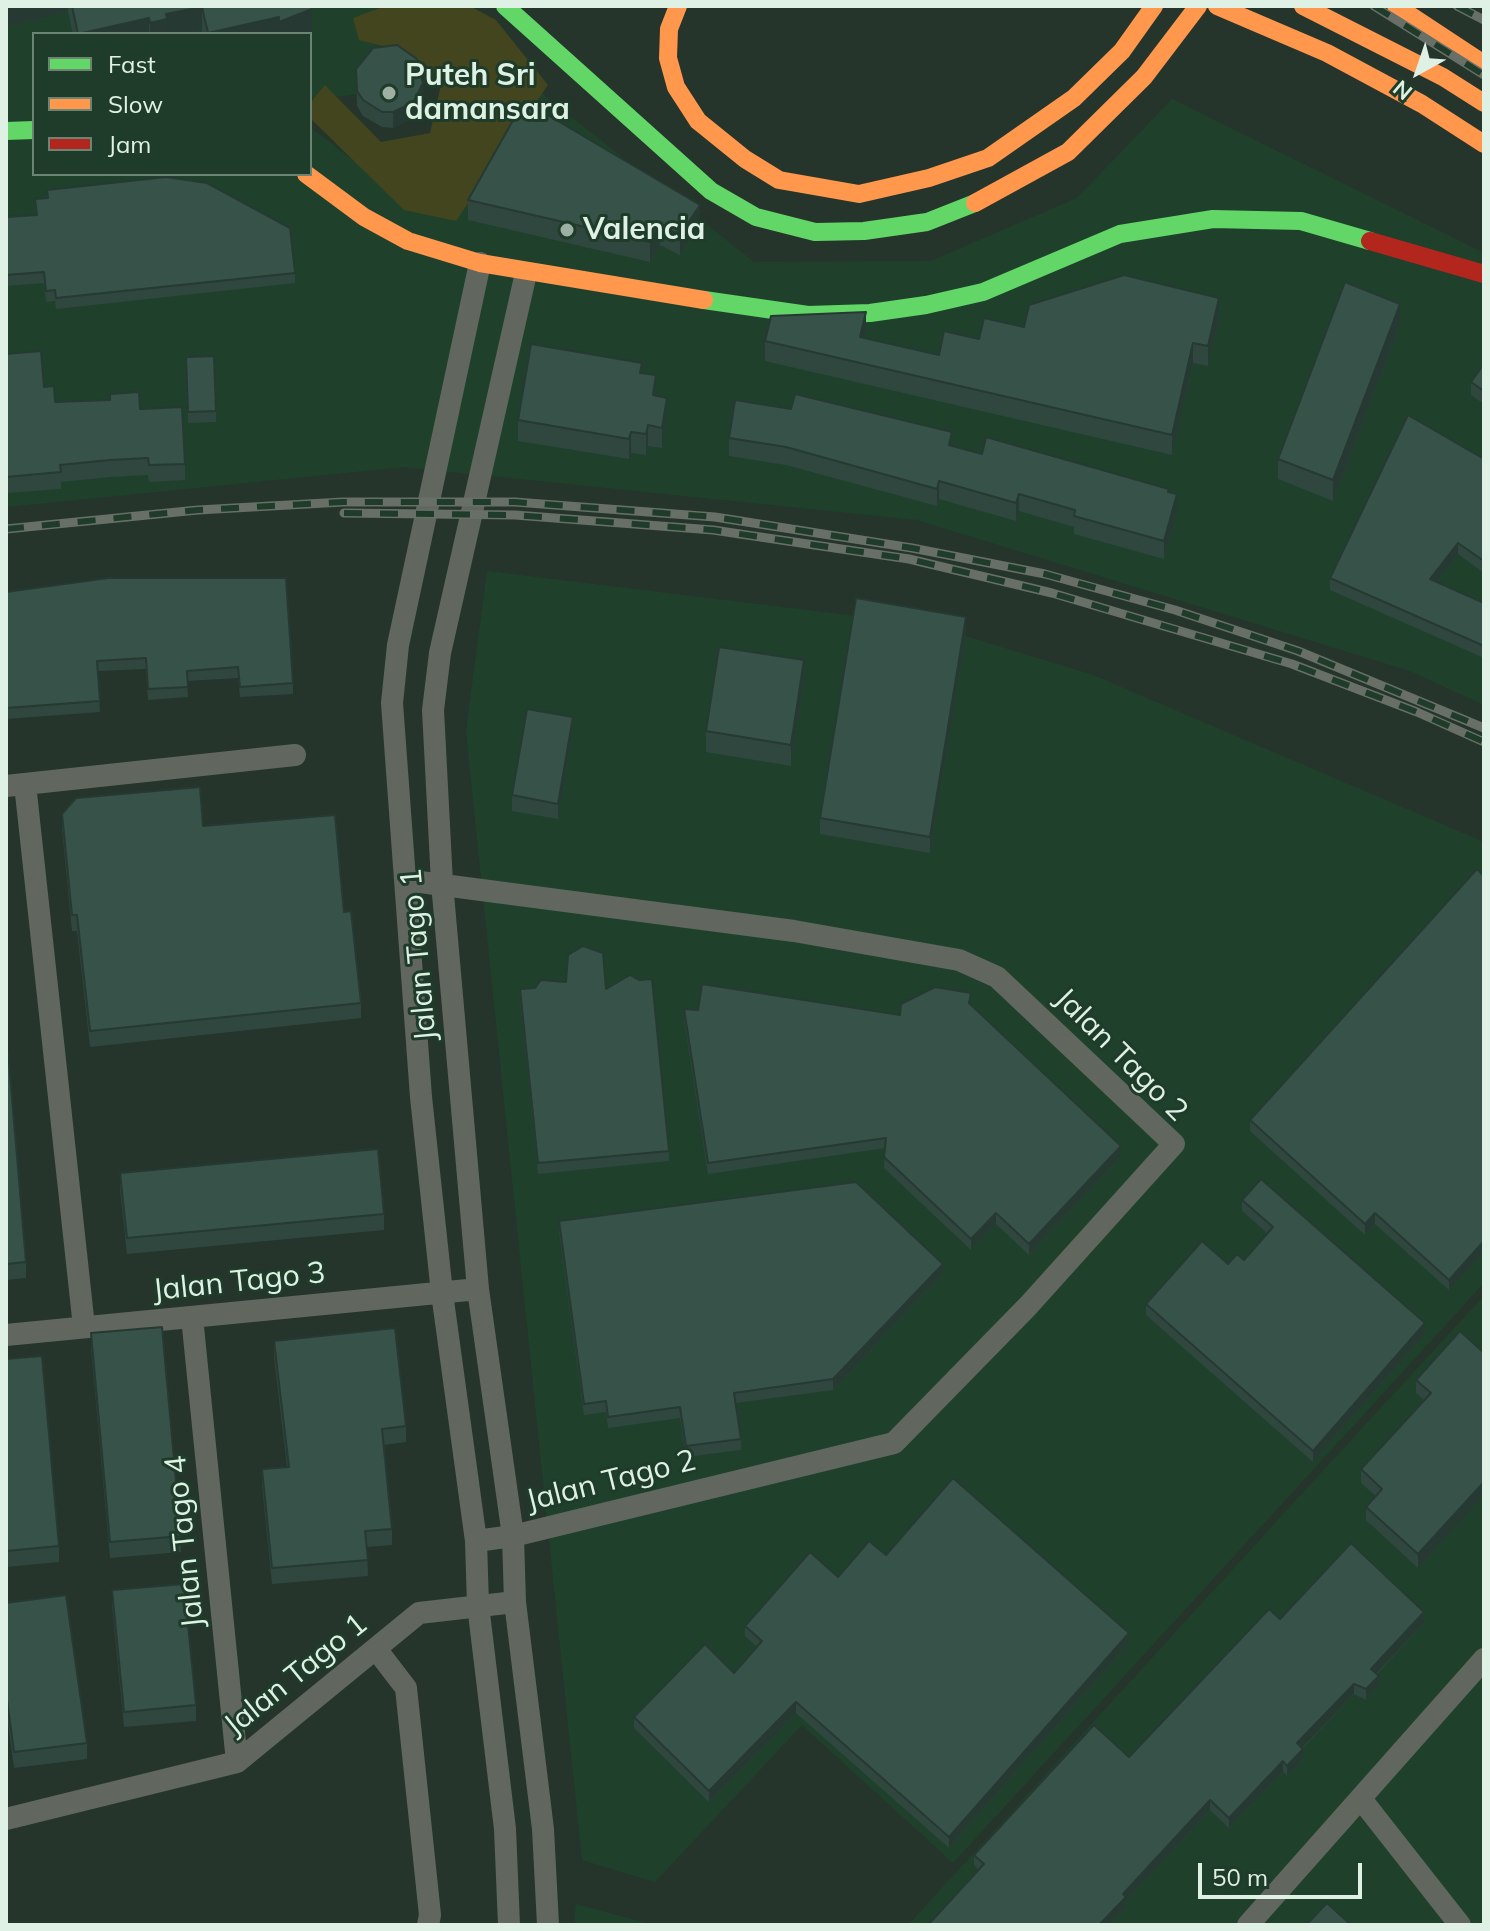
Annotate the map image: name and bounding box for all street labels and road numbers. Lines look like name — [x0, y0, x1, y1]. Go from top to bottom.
street label: Jalan Tago 1 — [394, 867, 444, 1043]
street label: Jalan Tago 2 — [1047, 981, 1195, 1129]
street label: Jalan Tago 3 — [151, 1255, 327, 1309]
street label: Jalan Tago 2 — [523, 1443, 699, 1519]
street label: Jalan Tago 4 — [158, 1454, 212, 1630]
street label: Jalan Tago 1 — [217, 1606, 375, 1744]

